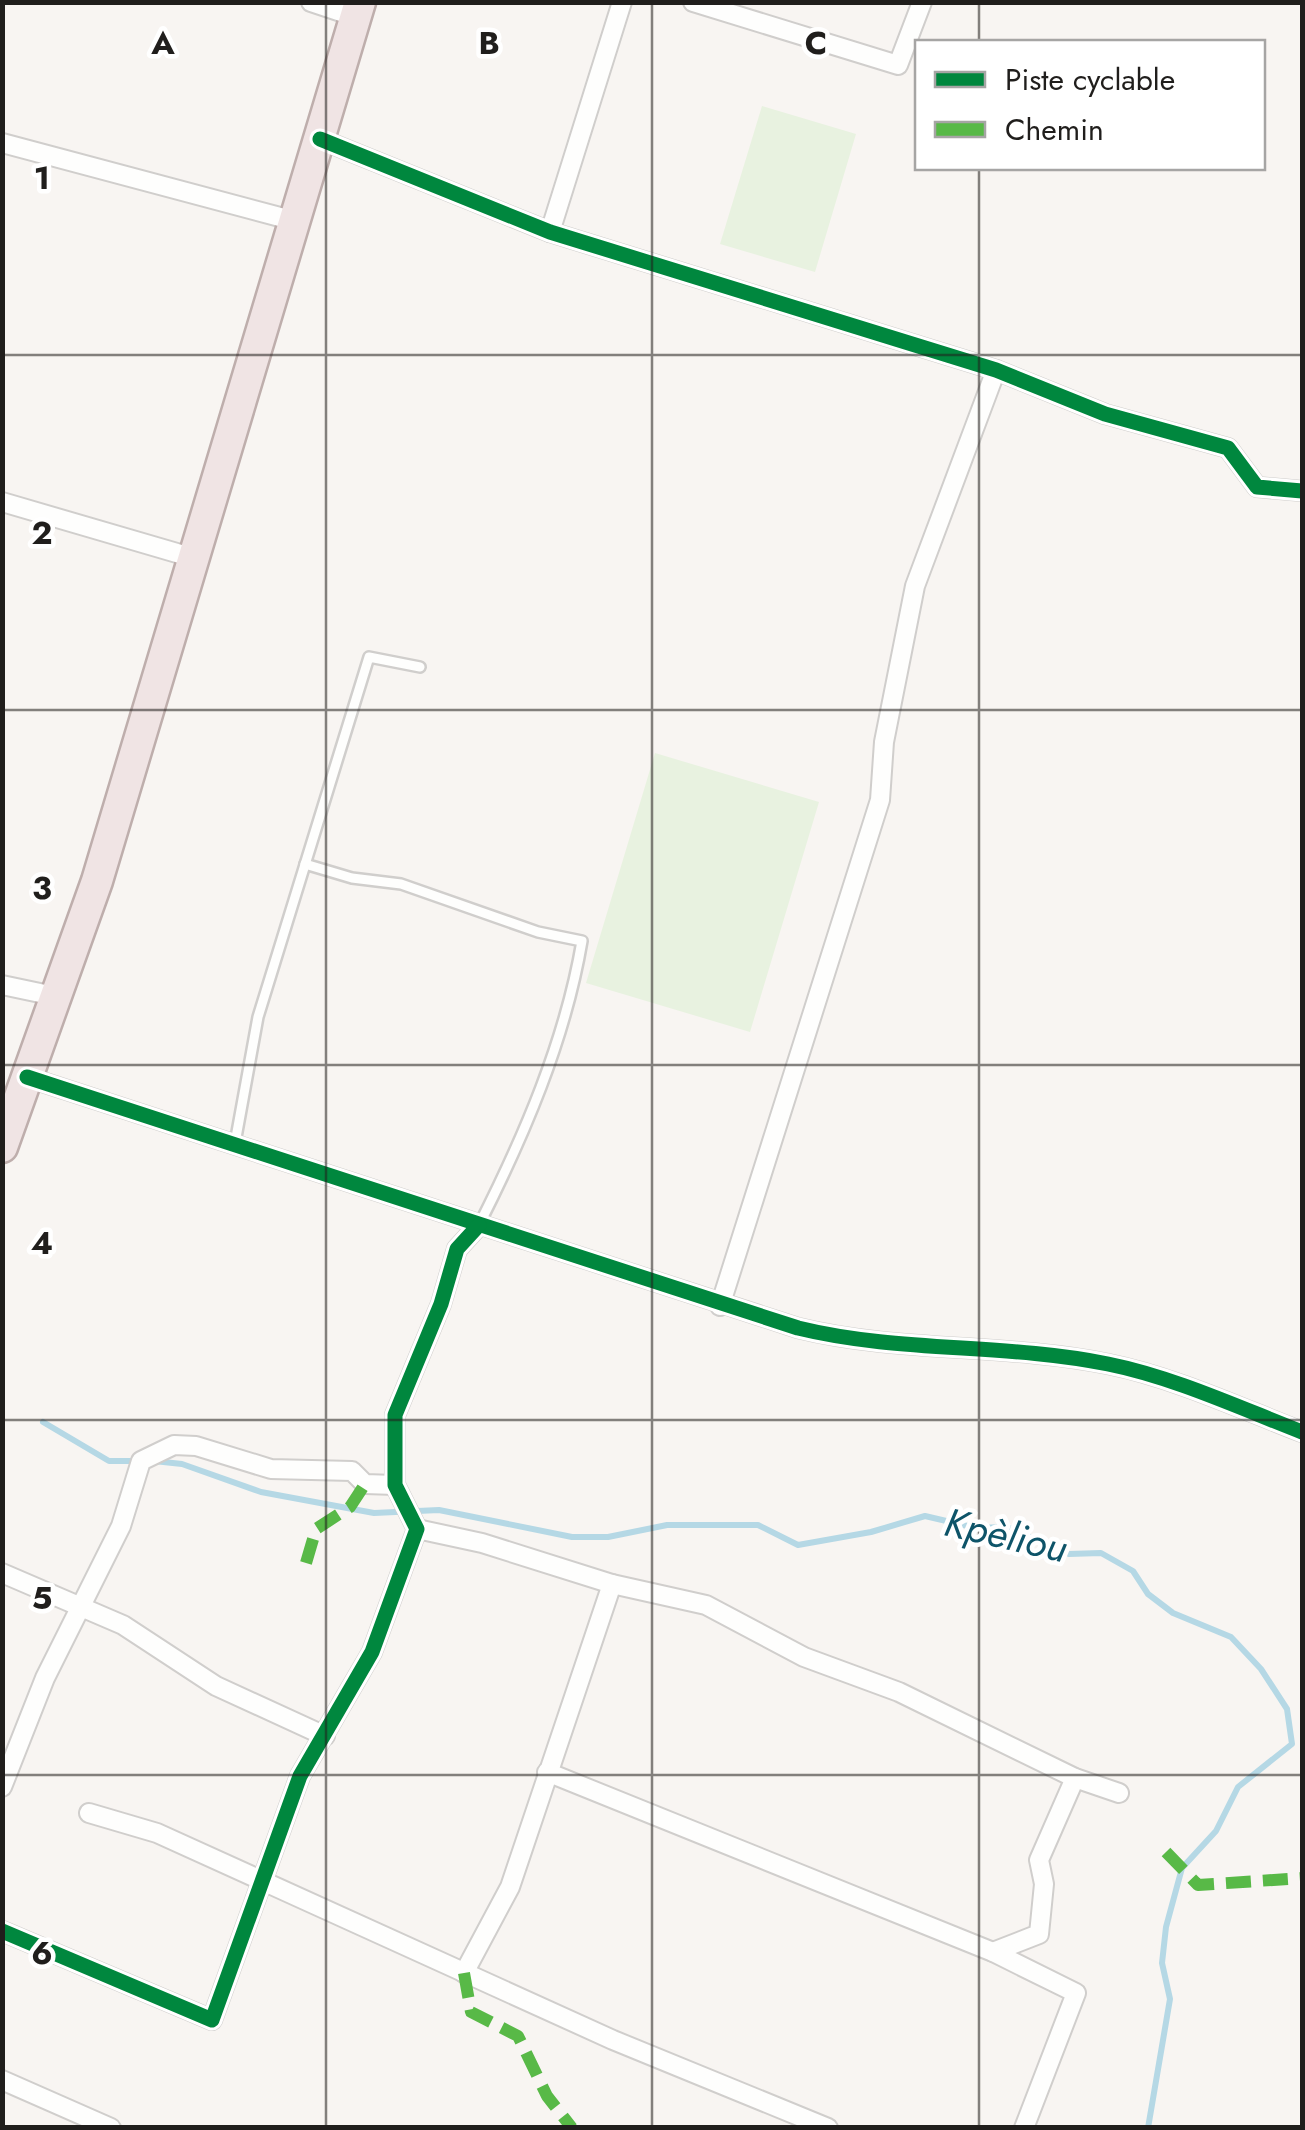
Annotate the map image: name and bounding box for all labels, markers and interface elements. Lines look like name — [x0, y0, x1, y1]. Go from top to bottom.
text: A — [150, 20, 175, 66]
text: B — [478, 20, 500, 66]
text: C — [805, 20, 827, 66]
legend — [915, 40, 1265, 170]
text: Piste cyclable — [1005, 58, 1175, 101]
text: Chemin — [1005, 108, 1104, 151]
text: 1 — [34, 155, 50, 201]
text: 2 — [32, 510, 53, 556]
text: 3 — [32, 865, 52, 911]
text: 4 — [31, 1220, 53, 1266]
water label: Kpèliou — [939, 1493, 1073, 1577]
text: 5 — [32, 1575, 52, 1621]
text: 6 — [31, 1930, 53, 1976]

